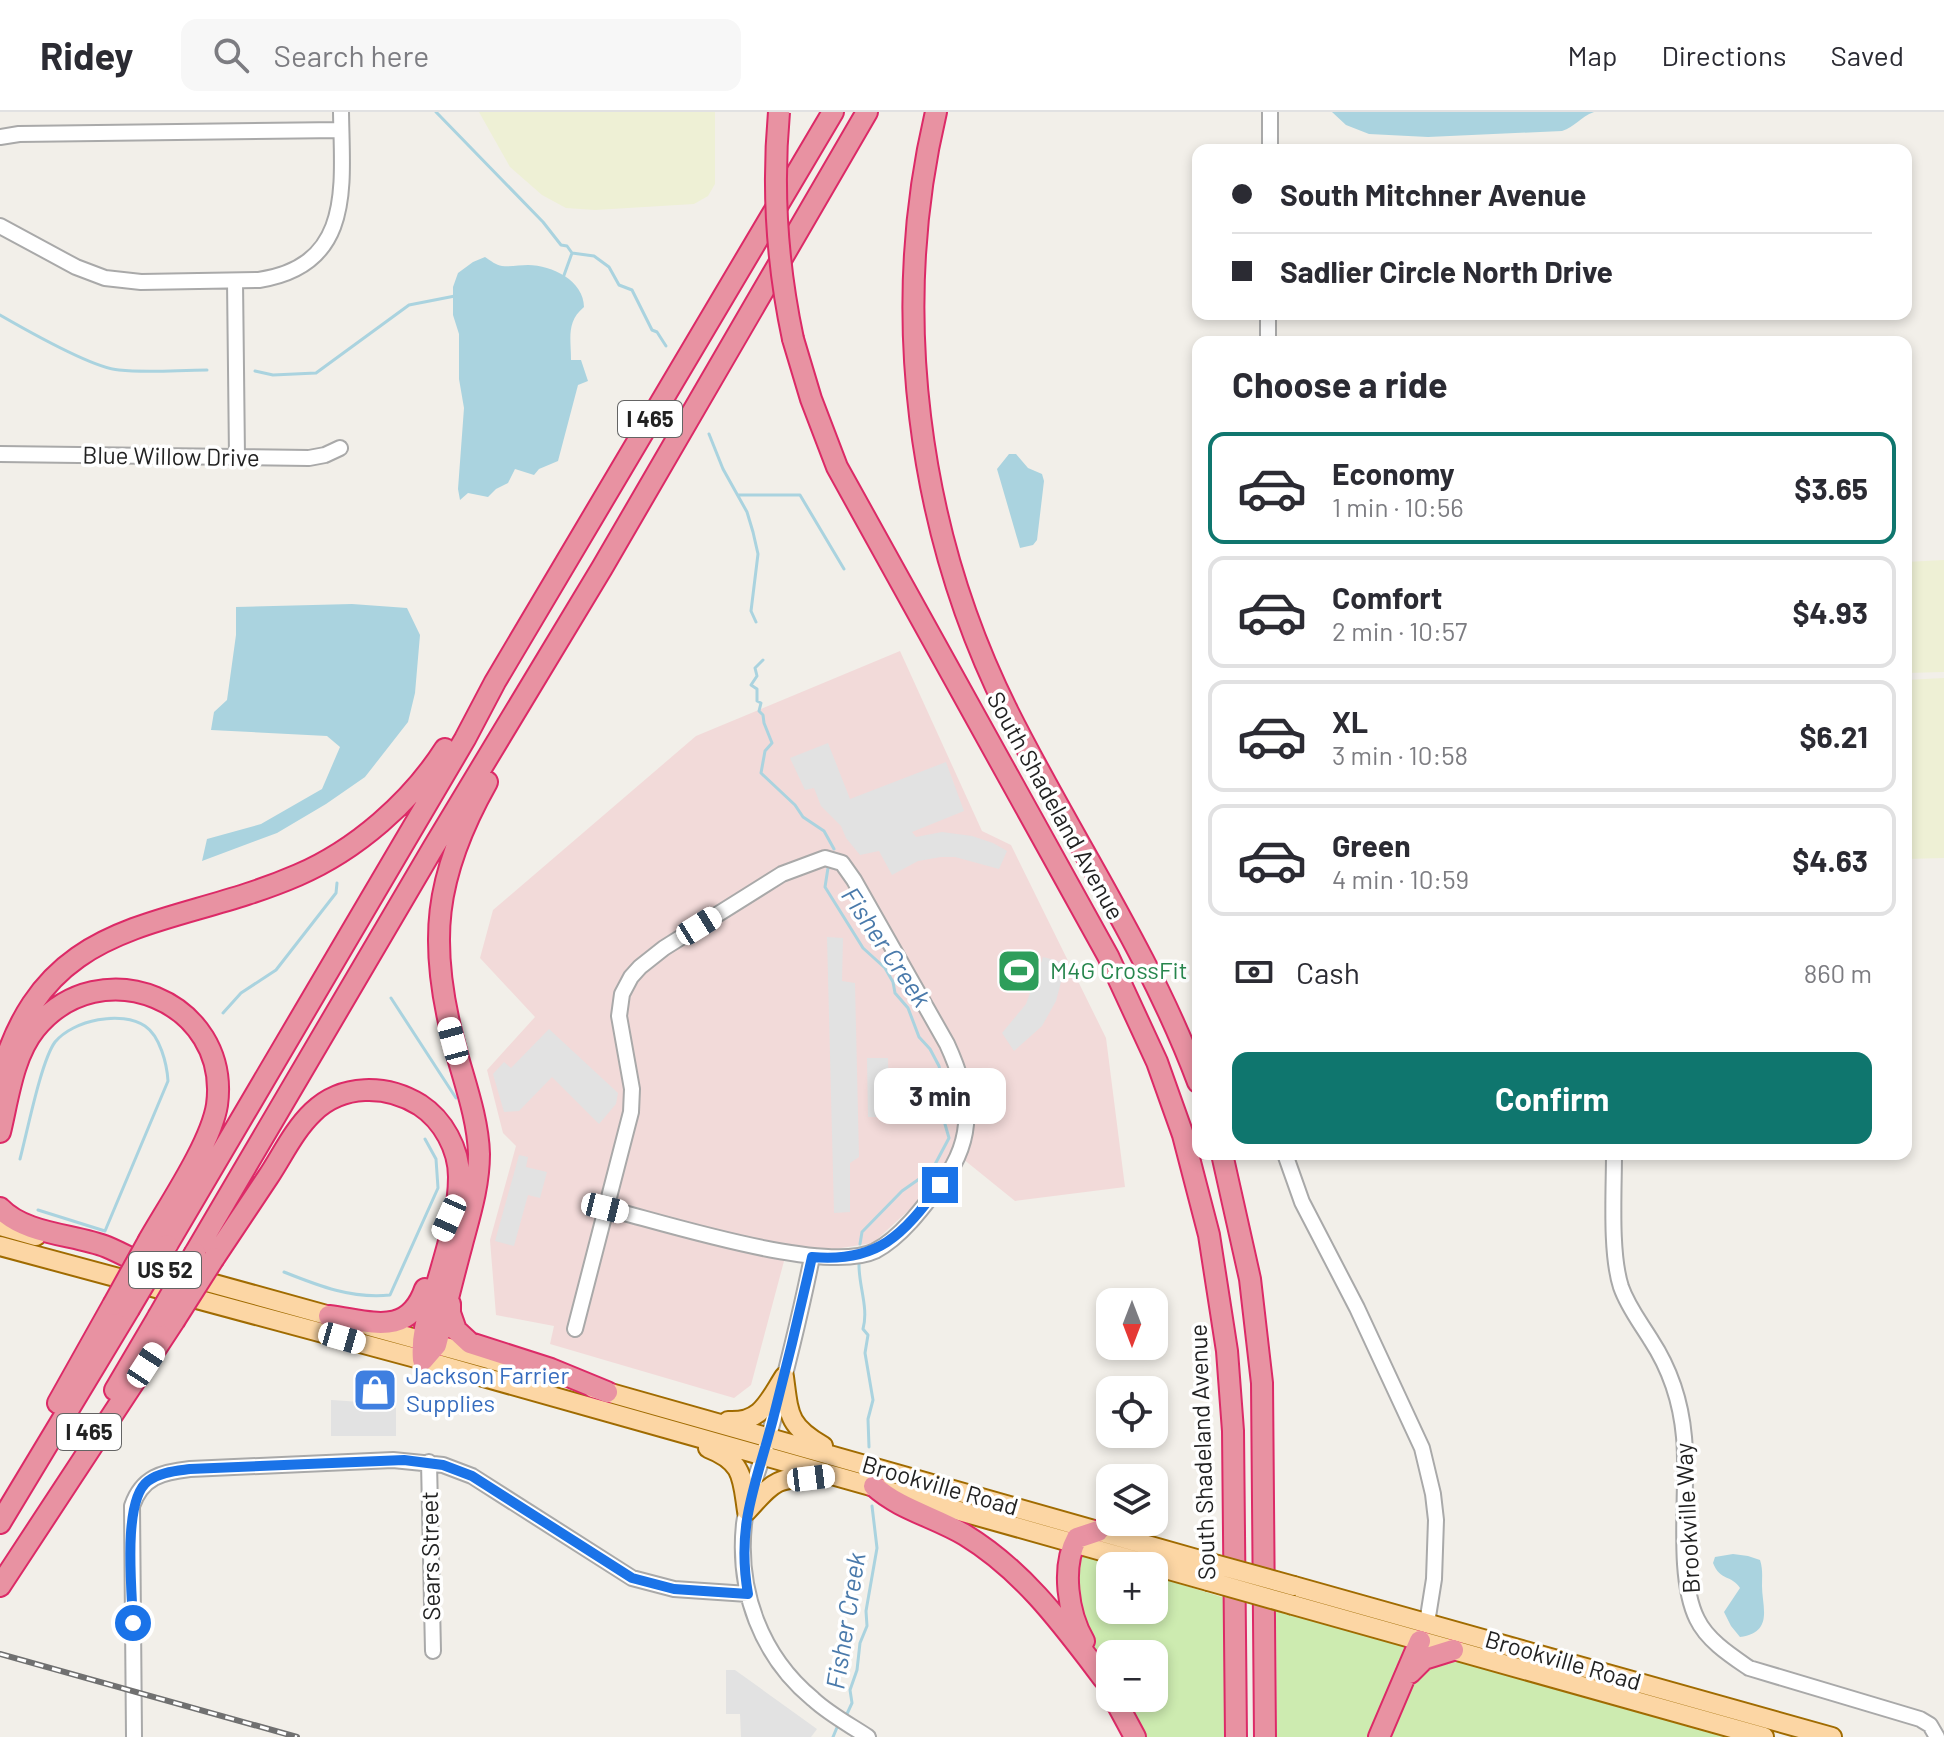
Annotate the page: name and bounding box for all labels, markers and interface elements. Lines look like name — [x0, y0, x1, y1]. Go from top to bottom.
search box — [181, 19, 741, 91]
text: Ridey — [40, 32, 133, 78]
icon: search — [209, 33, 253, 77]
text: Search here — [273, 37, 429, 73]
text: Map — [1568, 38, 1617, 72]
text: Directions — [1661, 38, 1787, 72]
text: Saved — [1831, 38, 1904, 72]
text: South Mitchner Avenue — [1280, 176, 1586, 212]
text: Sadlier Circle North Drive — [1280, 253, 1613, 289]
text: Choose a ride — [1232, 362, 1448, 405]
road number: I 465 — [618, 401, 682, 437]
street label: Blue Willow Drive — [82, 439, 260, 472]
icon: car — [1236, 452, 1308, 524]
text: Economy — [1332, 455, 1455, 491]
text: $3.65 — [1794, 470, 1868, 506]
text: 1 min · 10:56 — [1332, 491, 1464, 522]
icon: car — [1236, 576, 1308, 648]
text: Comfort — [1332, 579, 1442, 615]
text: $4.93 — [1792, 594, 1868, 630]
text: 2 min · 10:57 — [1332, 615, 1467, 646]
street label: South Shadeland Avenue — [982, 686, 1131, 924]
icon: car — [1236, 700, 1308, 772]
text: XL — [1332, 703, 1368, 739]
text: $6.21 — [1799, 718, 1868, 754]
text: 3 min · 10:58 — [1332, 739, 1468, 770]
icon: car — [1236, 824, 1308, 896]
text: Green — [1332, 827, 1411, 863]
text: $4.63 — [1792, 842, 1868, 878]
text: 4 min · 10:59 — [1332, 863, 1469, 894]
water label: Fisher Creek — [836, 880, 939, 1012]
car — [672, 903, 726, 949]
sports icon: M4G CrossFit — [995, 947, 1043, 995]
icon: cash — [1232, 950, 1276, 994]
text: Cash — [1296, 954, 1360, 990]
place label: M4G CrossFit — [1050, 955, 1187, 984]
text: 860 m — [1804, 957, 1872, 988]
car — [435, 1015, 471, 1067]
button: Confirm — [1232, 1052, 1872, 1144]
callout: 3 min — [874, 1069, 1006, 1125]
text: 3 min — [909, 1080, 971, 1111]
route end — [922, 1167, 958, 1203]
car — [428, 1191, 470, 1245]
car — [579, 1191, 631, 1225]
road number: US 52 — [129, 1252, 201, 1288]
north arrow — [1096, 1288, 1168, 1360]
map controls — [1096, 1288, 1168, 1712]
car — [316, 1320, 368, 1356]
street label: South Shadeland Avenue — [1183, 1323, 1220, 1581]
car — [123, 1338, 169, 1392]
place label: Jackson Farrier Supplies — [406, 1360, 569, 1417]
shop icon: Jackson Farrier Supplies — [351, 1366, 399, 1414]
button: locate — [1096, 1376, 1168, 1448]
road number: I 465 — [57, 1414, 121, 1450]
street label: Brookville Way — [1668, 1442, 1705, 1594]
street label: Brookville Road — [859, 1448, 1022, 1521]
car — [786, 1463, 836, 1493]
button: layers — [1096, 1464, 1168, 1536]
street label: Sears Street — [414, 1491, 445, 1621]
water label: Fisher Creek — [818, 1550, 871, 1691]
button: + — [1096, 1552, 1168, 1624]
route start — [115, 1605, 151, 1641]
street label: Brookville Road — [1482, 1623, 1645, 1696]
button: − — [1096, 1640, 1168, 1712]

